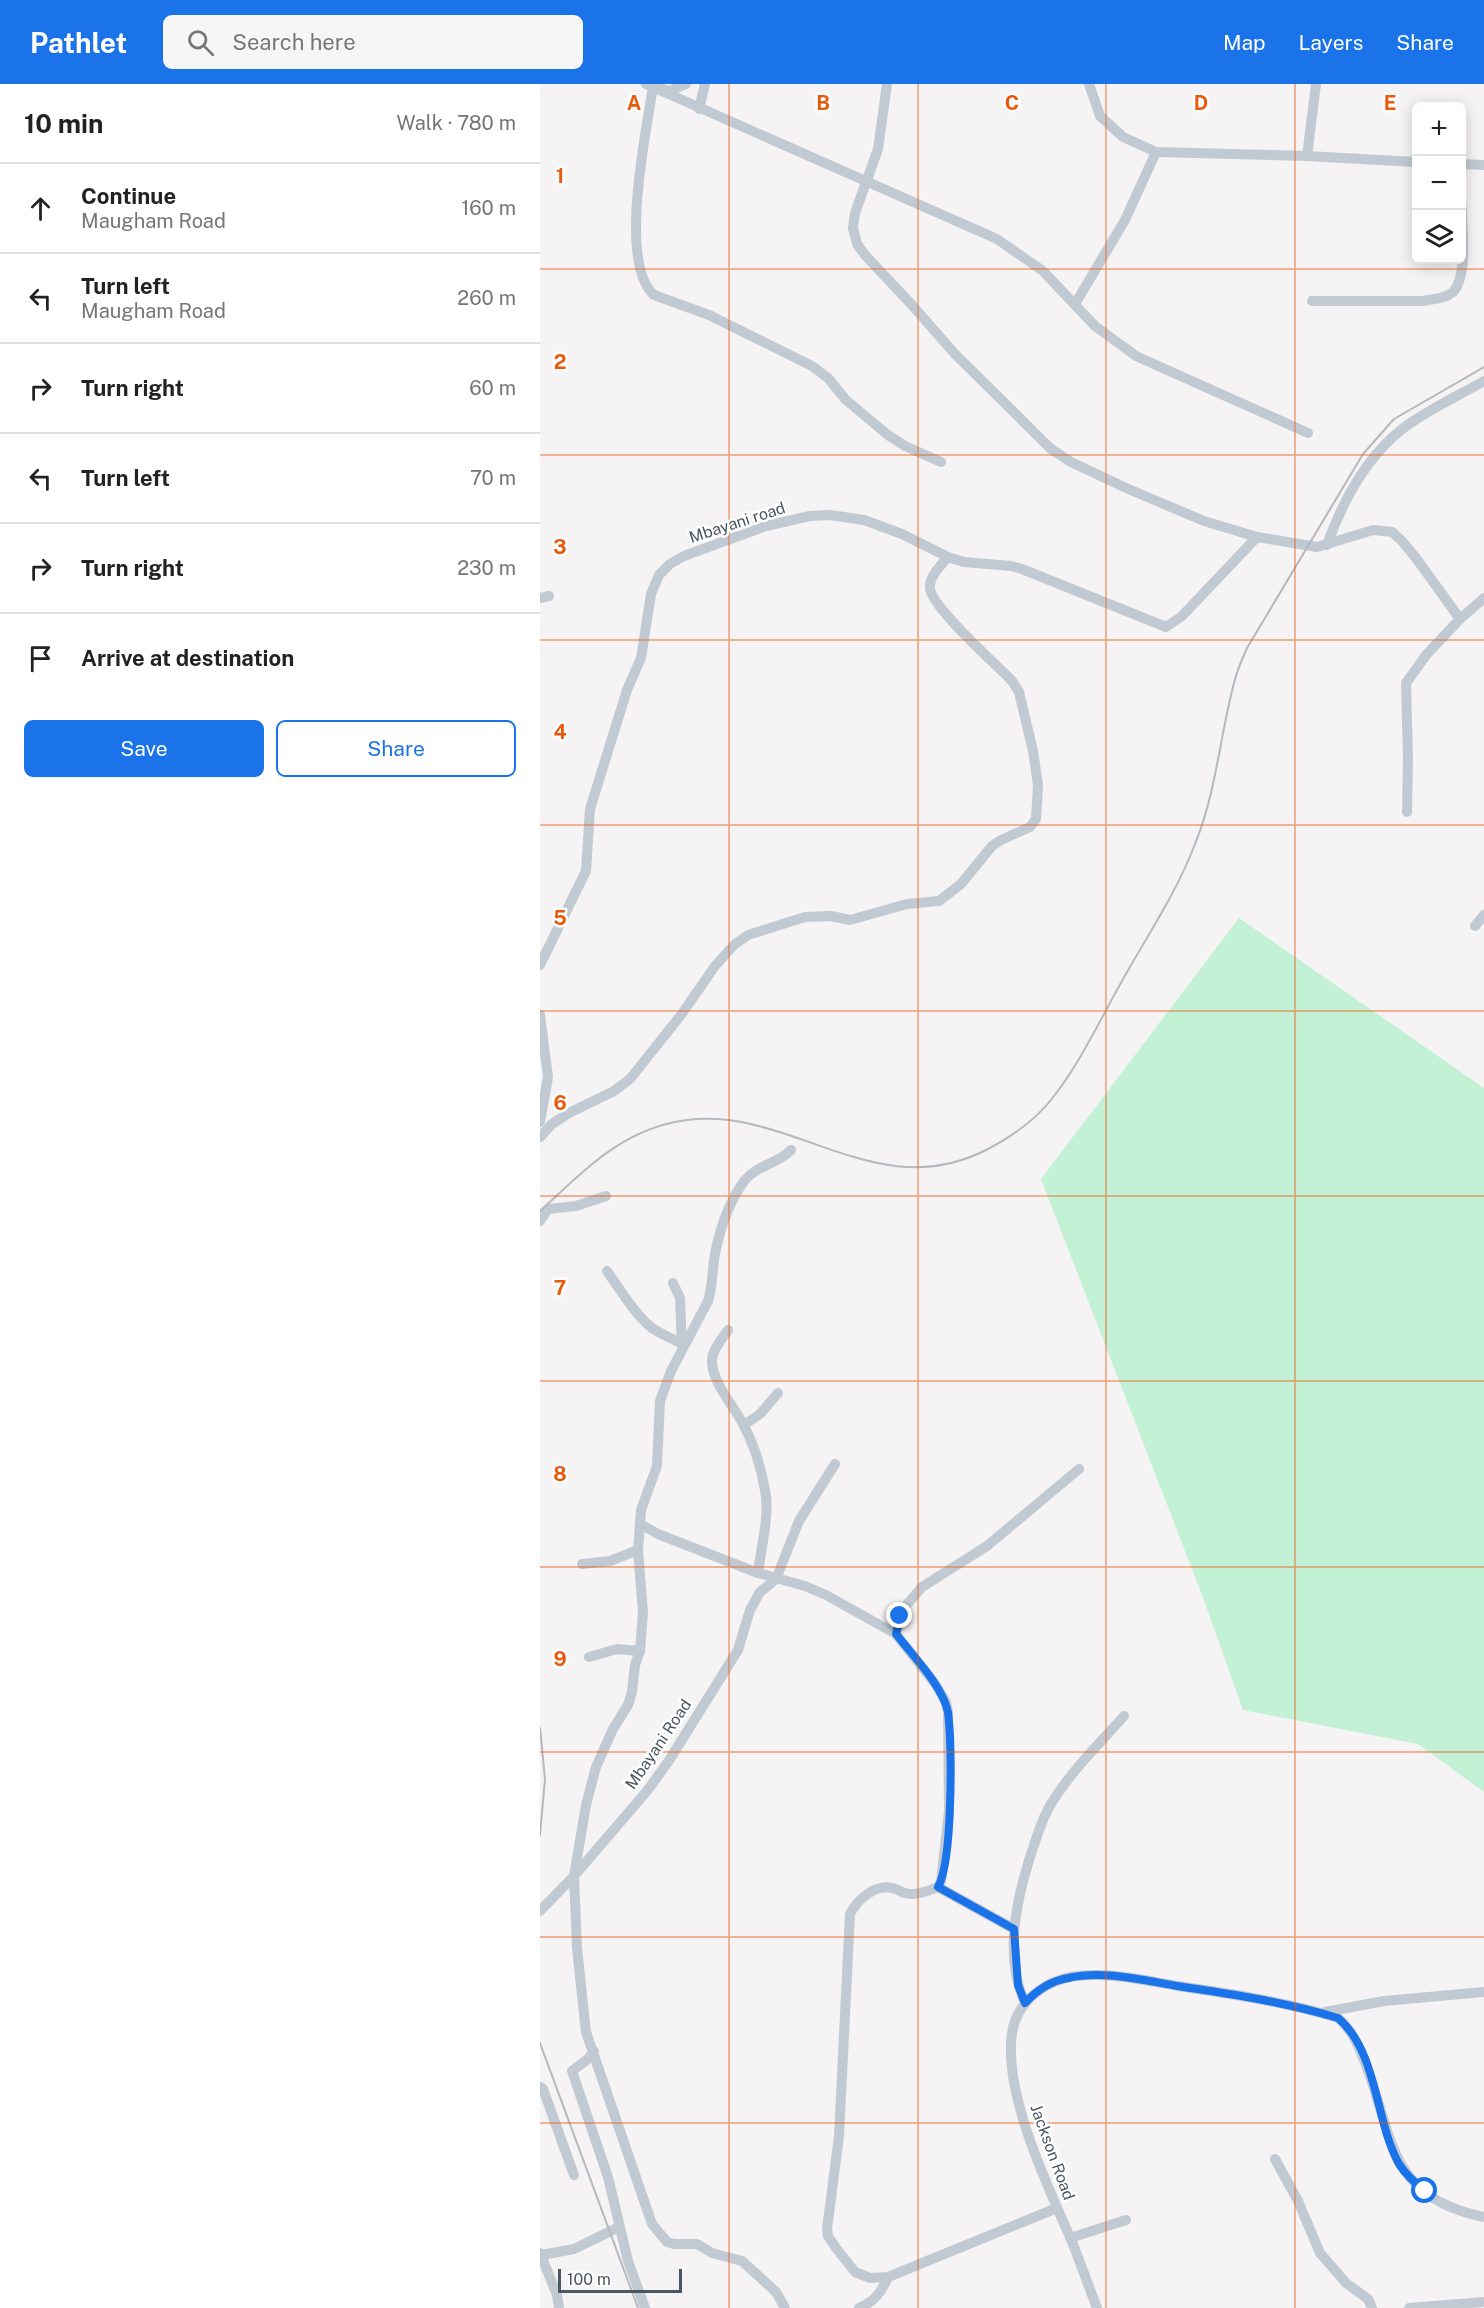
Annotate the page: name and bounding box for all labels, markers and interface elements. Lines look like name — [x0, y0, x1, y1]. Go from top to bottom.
search box — [163, 15, 583, 69]
text: Pathlet — [30, 26, 127, 59]
icon: search — [184, 26, 217, 59]
text: Search here — [232, 29, 356, 55]
text: Map — [1223, 30, 1266, 55]
text: Layers — [1299, 30, 1363, 55]
text: Share — [1396, 30, 1454, 55]
text: A — [627, 91, 641, 115]
text: B — [816, 91, 830, 115]
text: C — [1005, 91, 1019, 115]
text: D — [1194, 91, 1208, 115]
text: E — [1384, 91, 1396, 115]
map controls — [1412, 102, 1466, 264]
button: + — [1412, 102, 1466, 156]
text: 10 min — [24, 108, 103, 139]
text: Walk · 780 m — [397, 111, 516, 135]
button: − — [1412, 156, 1466, 210]
text: 1 — [556, 164, 564, 188]
text: Continue — [81, 183, 176, 209]
icon: ahead — [24, 192, 57, 225]
text: 160 m — [461, 196, 516, 220]
text: Maugham Road — [81, 209, 226, 233]
button: layers — [1412, 210, 1466, 264]
text: Turn left — [81, 273, 170, 299]
icon: left — [24, 282, 57, 315]
text: 260 m — [457, 286, 516, 310]
text: Maugham Road — [81, 299, 226, 323]
text: 2 — [554, 350, 566, 374]
icon: right — [24, 372, 57, 405]
text: Turn right — [81, 375, 184, 401]
text: 60 m — [469, 376, 516, 400]
icon: left — [24, 462, 57, 495]
text: Turn left — [81, 465, 170, 491]
text: 70 m — [470, 466, 516, 490]
street label: Mbayani road — [687, 498, 788, 547]
text: 3 — [553, 535, 567, 559]
icon: right — [24, 552, 57, 585]
text: Turn right — [81, 555, 184, 581]
text: 230 m — [457, 556, 516, 580]
icon: arrive — [24, 642, 57, 675]
text: Arrive at destination — [81, 645, 294, 671]
button: Save — [24, 720, 264, 777]
button: Share — [276, 720, 516, 777]
text: 4 — [553, 720, 567, 744]
text: 5 — [553, 906, 567, 930]
text: 6 — [553, 1091, 567, 1115]
text: 7 — [554, 1276, 566, 1300]
text: 8 — [553, 1462, 567, 1486]
route end — [886, 1602, 912, 1628]
text: 9 — [553, 1647, 567, 1671]
street label: Mbayani Road — [621, 1696, 695, 1793]
street label: Jackson Road — [1026, 2102, 1079, 2203]
route start — [1411, 2177, 1437, 2203]
scale bar — [558, 2266, 682, 2294]
text: 100 m — [567, 2270, 611, 2289]

